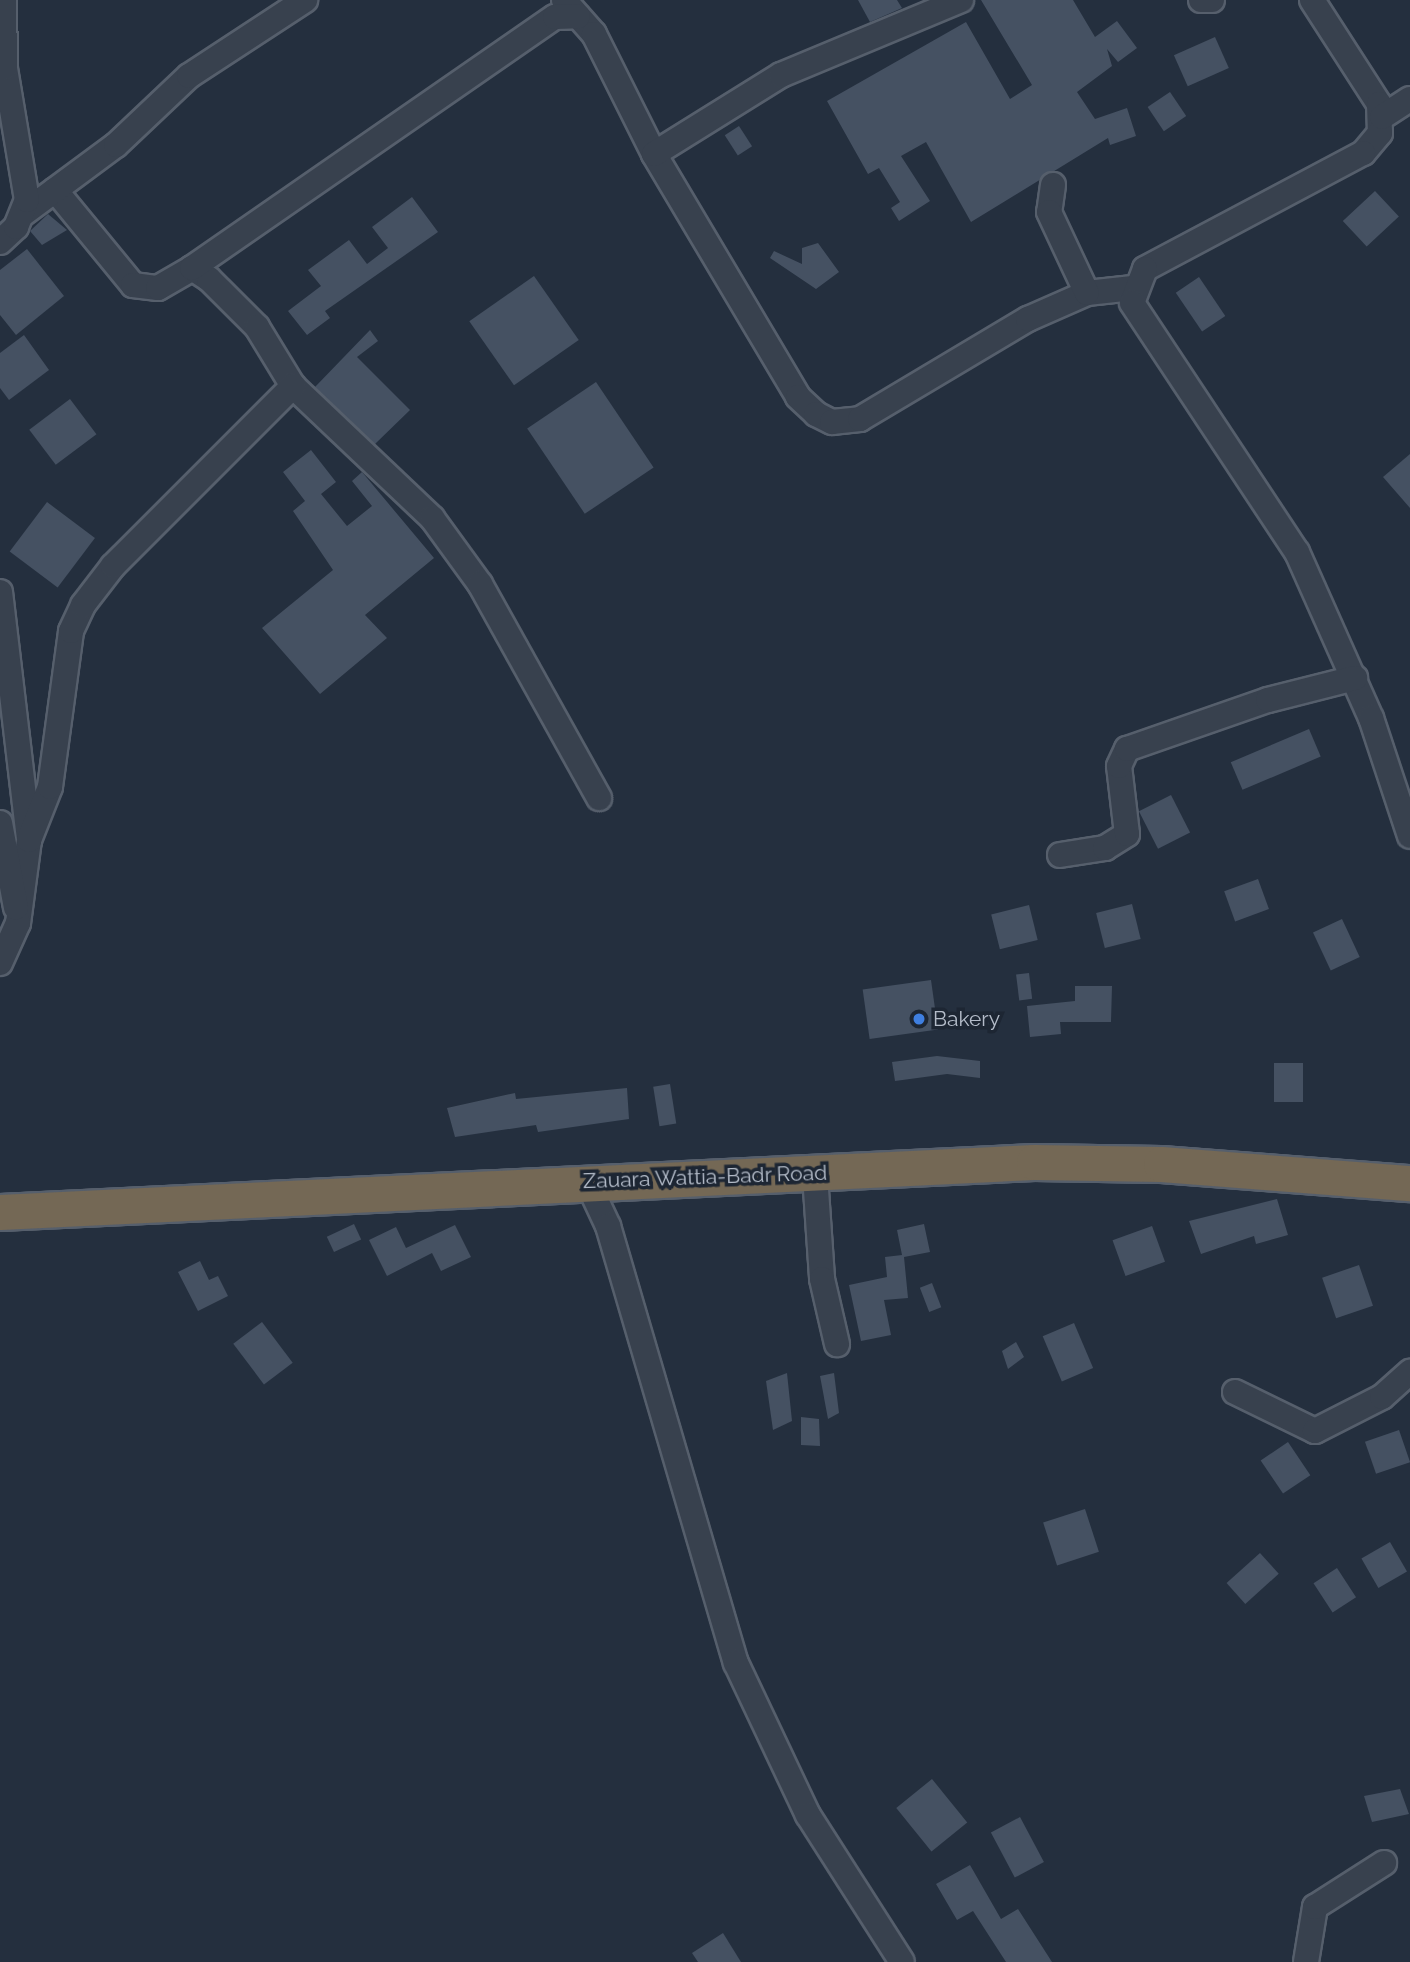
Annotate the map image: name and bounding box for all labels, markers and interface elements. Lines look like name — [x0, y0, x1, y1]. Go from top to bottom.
place label: Bakery — [933, 1006, 1000, 1032]
marker: Bakery — [911, 1011, 927, 1027]
street label: Zauara Wattia-Badr Road — [582, 1160, 828, 1194]

